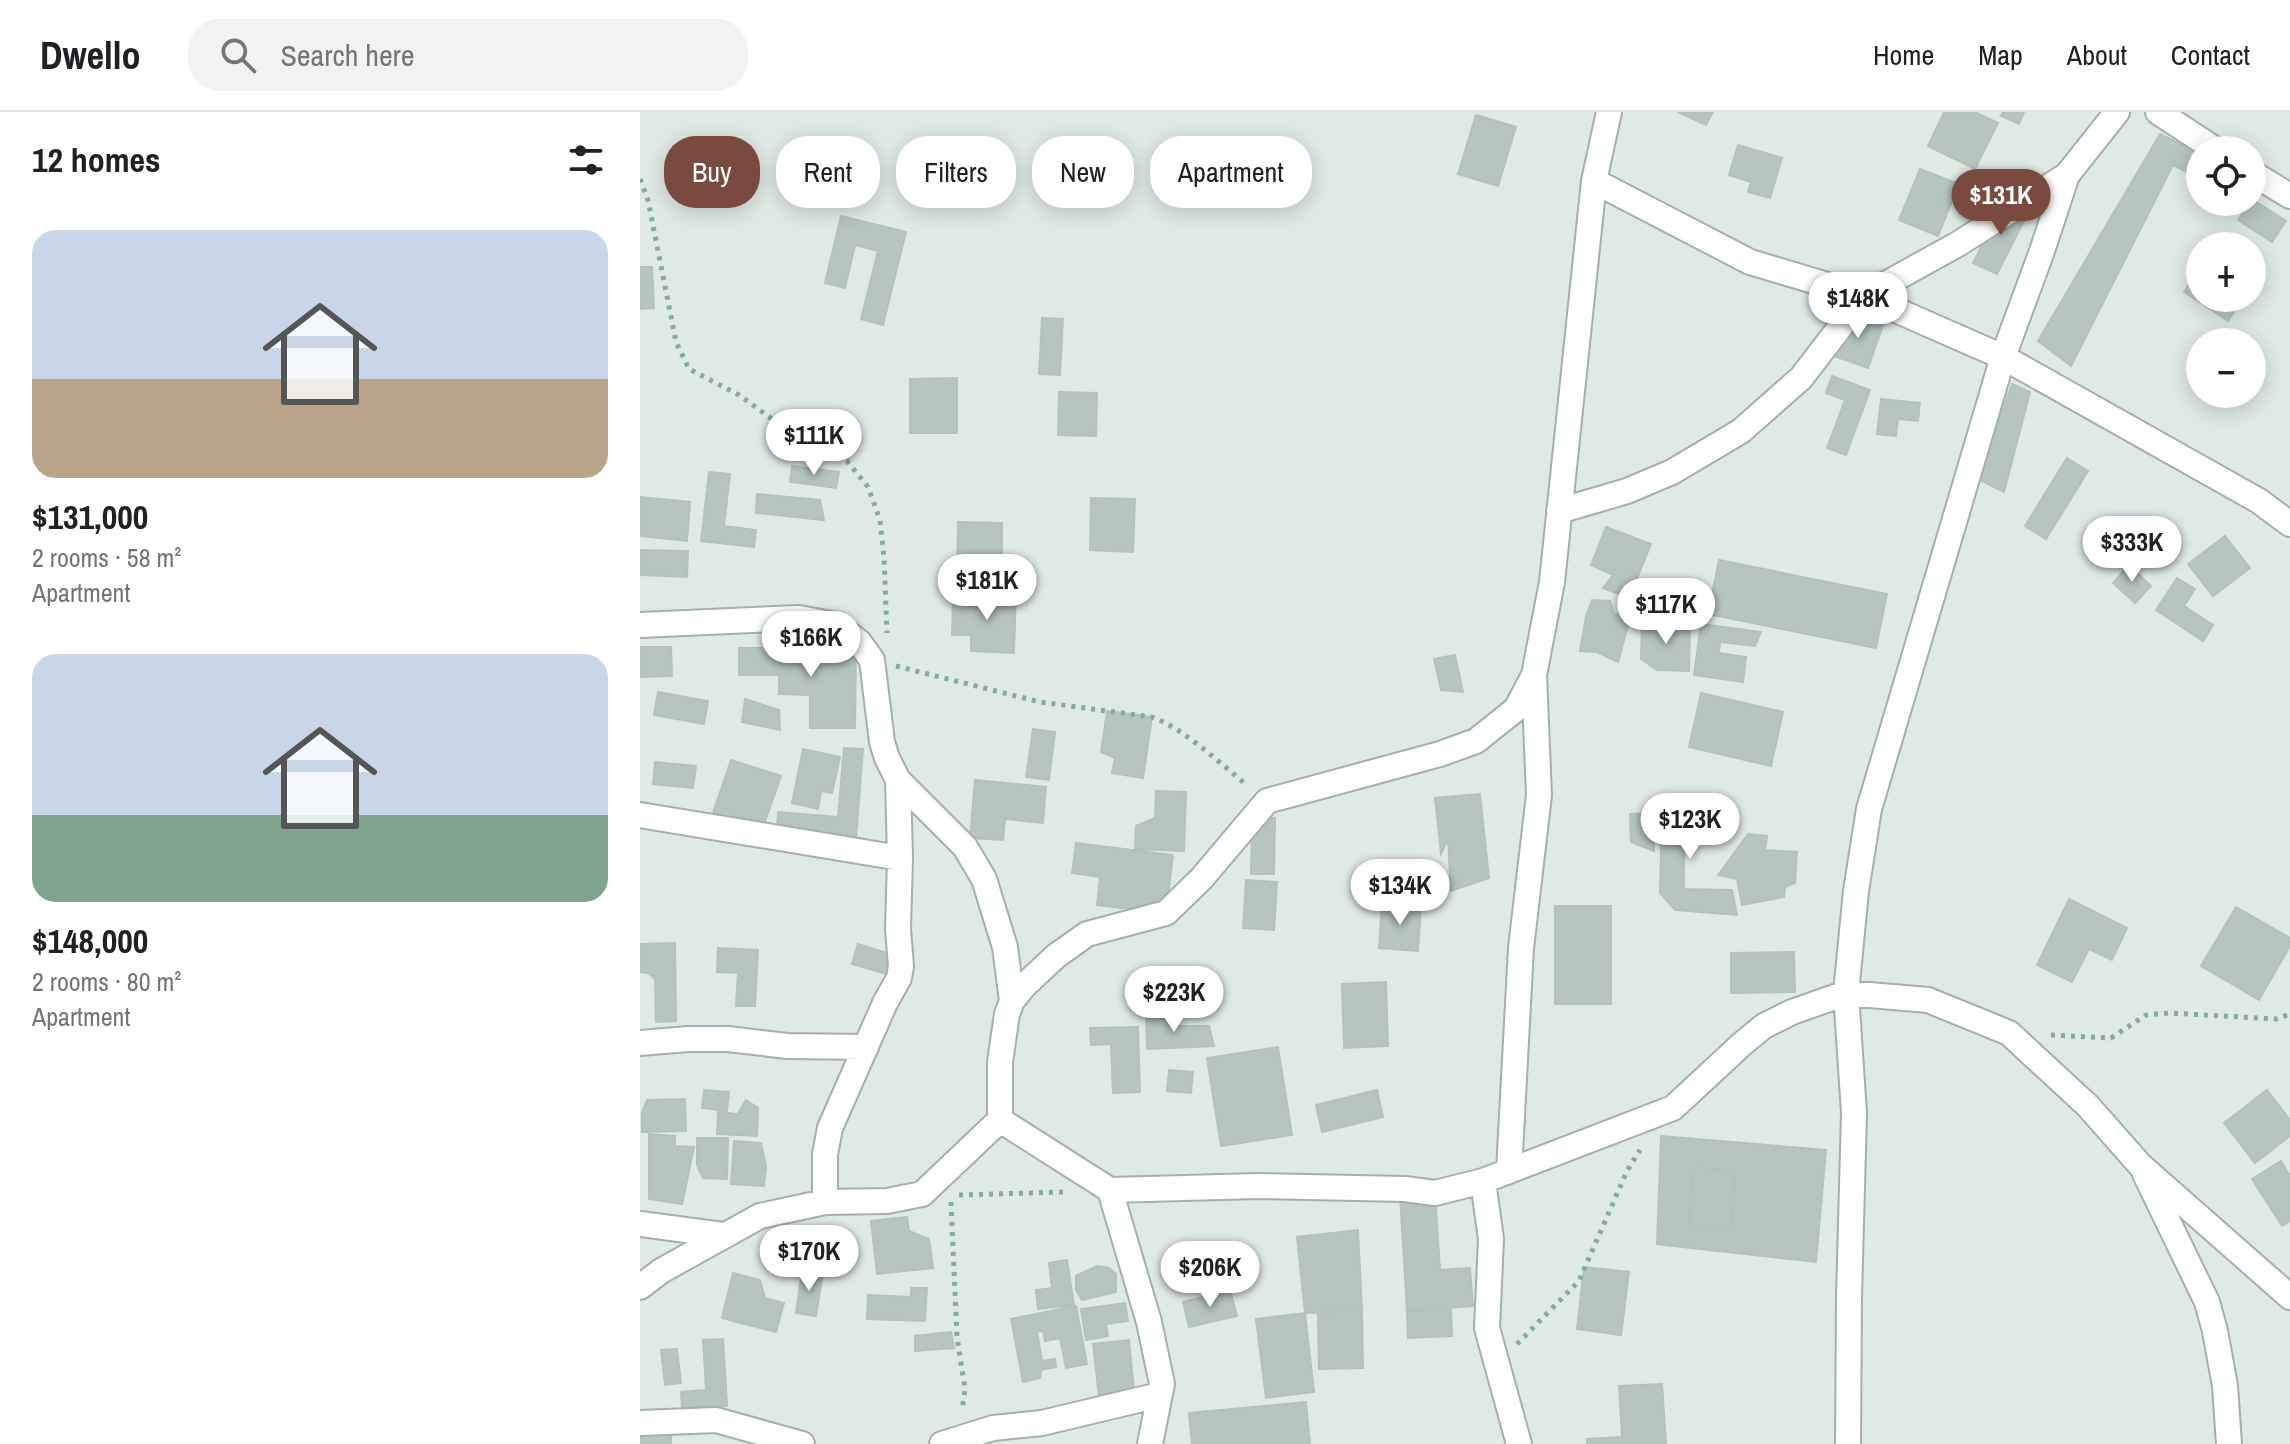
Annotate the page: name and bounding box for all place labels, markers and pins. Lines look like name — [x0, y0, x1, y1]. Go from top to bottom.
pin: $131K — [1945, 169, 2057, 237]
pin: $148K — [1802, 272, 1914, 340]
pin: $111K — [758, 409, 870, 477]
pin: $333K — [2076, 516, 2188, 584]
pin: $181K — [931, 554, 1043, 622]
pin: $117K — [1610, 578, 1722, 646]
pin: $166K — [755, 611, 867, 679]
pin: $123K — [1634, 793, 1746, 861]
pin: $134K — [1344, 859, 1456, 927]
pin: $223K — [1118, 966, 1230, 1034]
pin: $170K — [753, 1225, 865, 1293]
pin: $206K — [1154, 1241, 1266, 1309]

